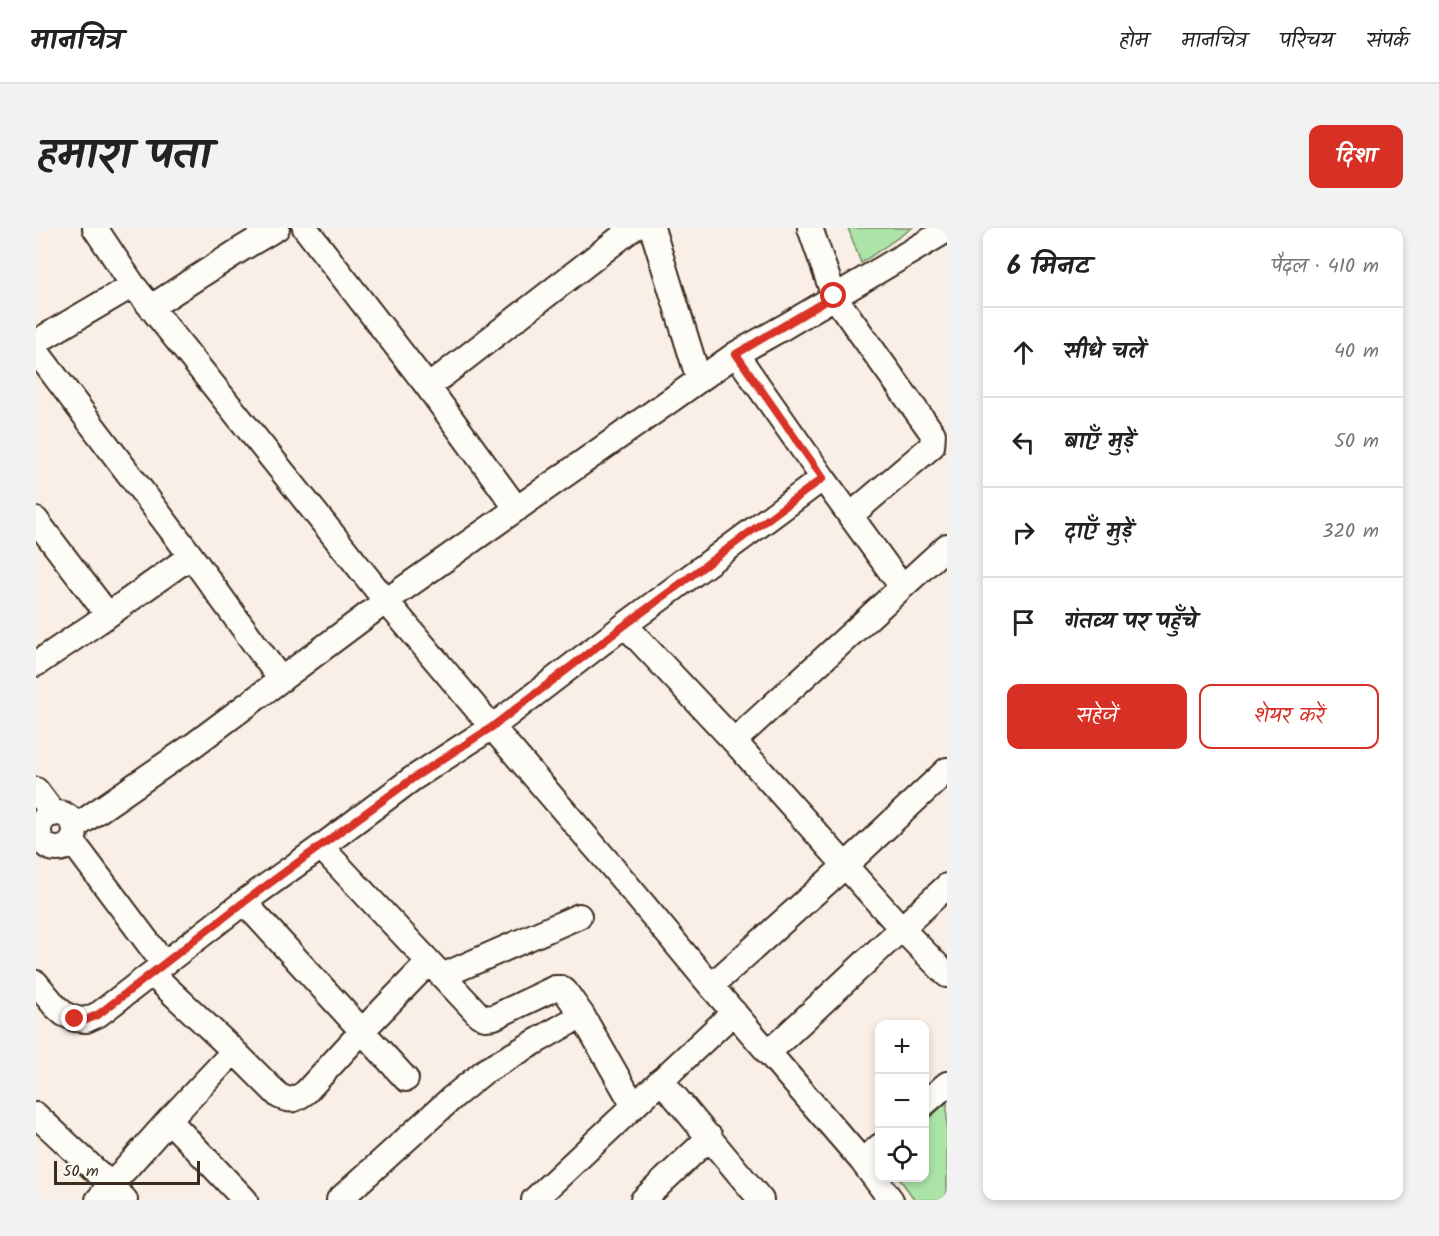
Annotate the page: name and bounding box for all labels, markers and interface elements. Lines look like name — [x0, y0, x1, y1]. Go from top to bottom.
text: मानचित्र — [30, 19, 122, 64]
text: होम — [1119, 25, 1148, 58]
text: मानचित्र — [1181, 25, 1247, 58]
text: परिचय — [1280, 25, 1333, 58]
text: संपर्क — [1366, 25, 1409, 58]
text: हमारा पता — [36, 123, 211, 190]
button: दिशा — [1309, 125, 1403, 188]
text: 6 मिनट — [1007, 246, 1090, 288]
text: पैदल · 410 m — [1272, 251, 1379, 283]
route start — [820, 282, 846, 308]
text: सीधे चलें — [1064, 335, 1145, 370]
icon: ahead — [1007, 336, 1040, 369]
text: 40 m — [1334, 336, 1379, 368]
text: बाएँ मुड़ें — [1064, 425, 1135, 460]
icon: left — [1007, 426, 1040, 459]
text: 50 m — [1334, 426, 1379, 458]
text: दाएँ मुड़ें — [1064, 515, 1133, 550]
icon: right — [1007, 516, 1040, 549]
text: 320 m — [1322, 516, 1379, 548]
text: गंतव्य पर पहुँचे — [1064, 605, 1197, 640]
icon: arrive — [1007, 606, 1040, 639]
button: सहेजें — [1007, 684, 1187, 749]
button: शेयर करें — [1199, 684, 1379, 749]
route end — [61, 1005, 87, 1031]
map controls — [875, 1020, 929, 1182]
button: + — [875, 1020, 929, 1074]
button: − — [875, 1074, 929, 1128]
button: locate — [875, 1128, 929, 1182]
scale bar — [54, 1158, 200, 1186]
text: 50 m — [63, 1159, 99, 1184]

